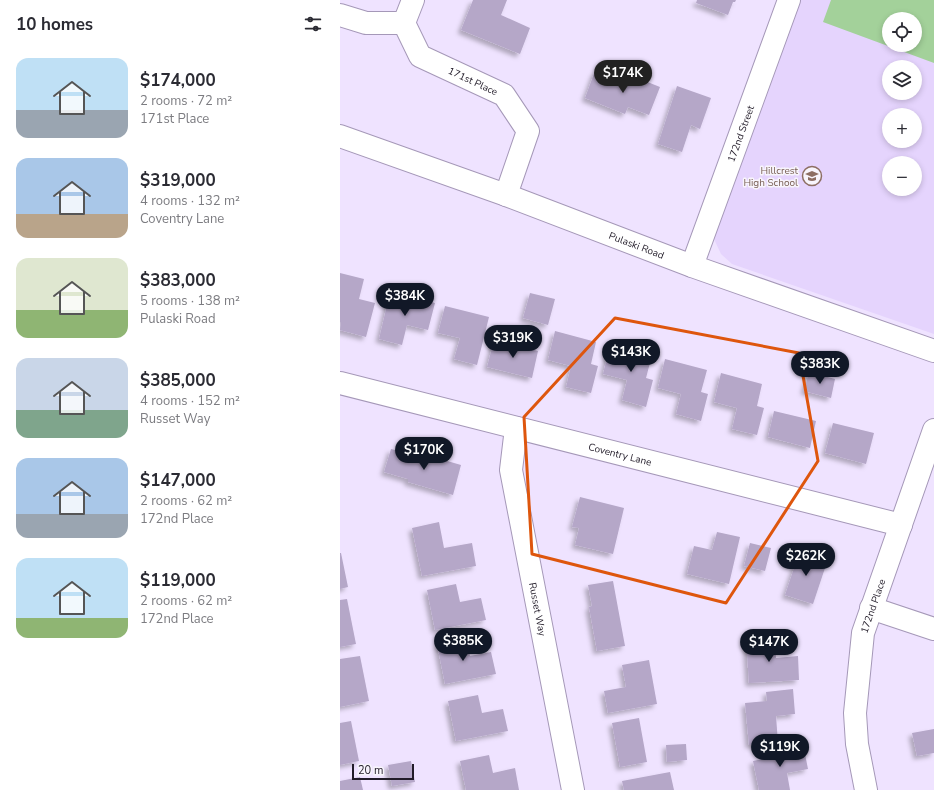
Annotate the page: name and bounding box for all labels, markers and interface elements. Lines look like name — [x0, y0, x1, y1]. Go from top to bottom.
map controls — [882, 12, 922, 196]
button: locate — [882, 12, 922, 52]
text: 10 homes — [16, 13, 93, 36]
icon: filters — [302, 13, 324, 35]
pin: $174K — [595, 60, 651, 94]
button: layers — [882, 60, 922, 100]
street label: 171st Place — [446, 64, 500, 99]
text: $174K — [603, 64, 643, 82]
text: $174,000 — [140, 69, 216, 92]
icon: home — [48, 74, 96, 122]
text: 2 rooms · 72 m² — [140, 92, 232, 110]
street label: 172nd Street — [724, 103, 758, 164]
button: + — [882, 108, 922, 148]
text: 171st Place — [140, 110, 209, 128]
button: − — [882, 156, 922, 196]
place label: Hillcrest High School — [743, 164, 798, 190]
school or university icon: Hillcrest High School — [801, 165, 823, 187]
text: $319,000 — [140, 169, 216, 192]
icon: home — [48, 174, 96, 222]
text: 4 rooms · 132 m² — [140, 192, 240, 210]
text: Coventry Lane — [140, 210, 224, 228]
street label: Pulaski Road — [607, 229, 666, 263]
text: $383,000 — [140, 269, 216, 292]
icon: home — [48, 274, 96, 322]
pin: $384K — [377, 283, 433, 317]
text: $384K — [385, 287, 425, 305]
text: 5 rooms · 138 m² — [140, 292, 240, 310]
text: Pulaski Road — [140, 310, 216, 328]
pin: $319K — [485, 325, 541, 359]
text: $319K — [493, 329, 533, 347]
pin: $143K — [603, 339, 659, 373]
text: $143K — [611, 343, 651, 361]
pin: $383K — [792, 351, 848, 385]
text: $383K — [800, 355, 840, 373]
text: $385,000 — [140, 369, 216, 392]
icon: home — [48, 374, 96, 422]
text: 4 rooms · 152 m² — [140, 392, 240, 410]
text: Russet Way — [140, 410, 210, 428]
pin: $170K — [396, 437, 452, 471]
street label: Coventry Lane — [587, 440, 653, 470]
text: $170K — [404, 441, 444, 459]
text: $147,000 — [140, 469, 216, 492]
icon: home — [48, 474, 96, 522]
text: 2 rooms · 62 m² — [140, 492, 232, 510]
text: 172nd Place — [140, 510, 213, 528]
pin: $262K — [778, 543, 834, 577]
text: $262K — [786, 547, 826, 565]
text: $119,000 — [140, 569, 216, 592]
icon: home — [48, 574, 96, 622]
street label: 172nd Place — [857, 577, 889, 635]
street label: Russet Way — [525, 581, 549, 638]
text: 2 rooms · 62 m² — [140, 592, 232, 610]
text: 172nd Place — [140, 610, 213, 628]
pin: $385K — [435, 628, 491, 662]
pin: $147K — [741, 629, 797, 663]
text: $385K — [443, 632, 483, 650]
text: $147K — [749, 633, 789, 651]
pin: $119K — [752, 734, 808, 768]
text: $119K — [760, 738, 800, 756]
scale bar — [352, 762, 414, 781]
text: 20 m — [358, 763, 383, 778]

